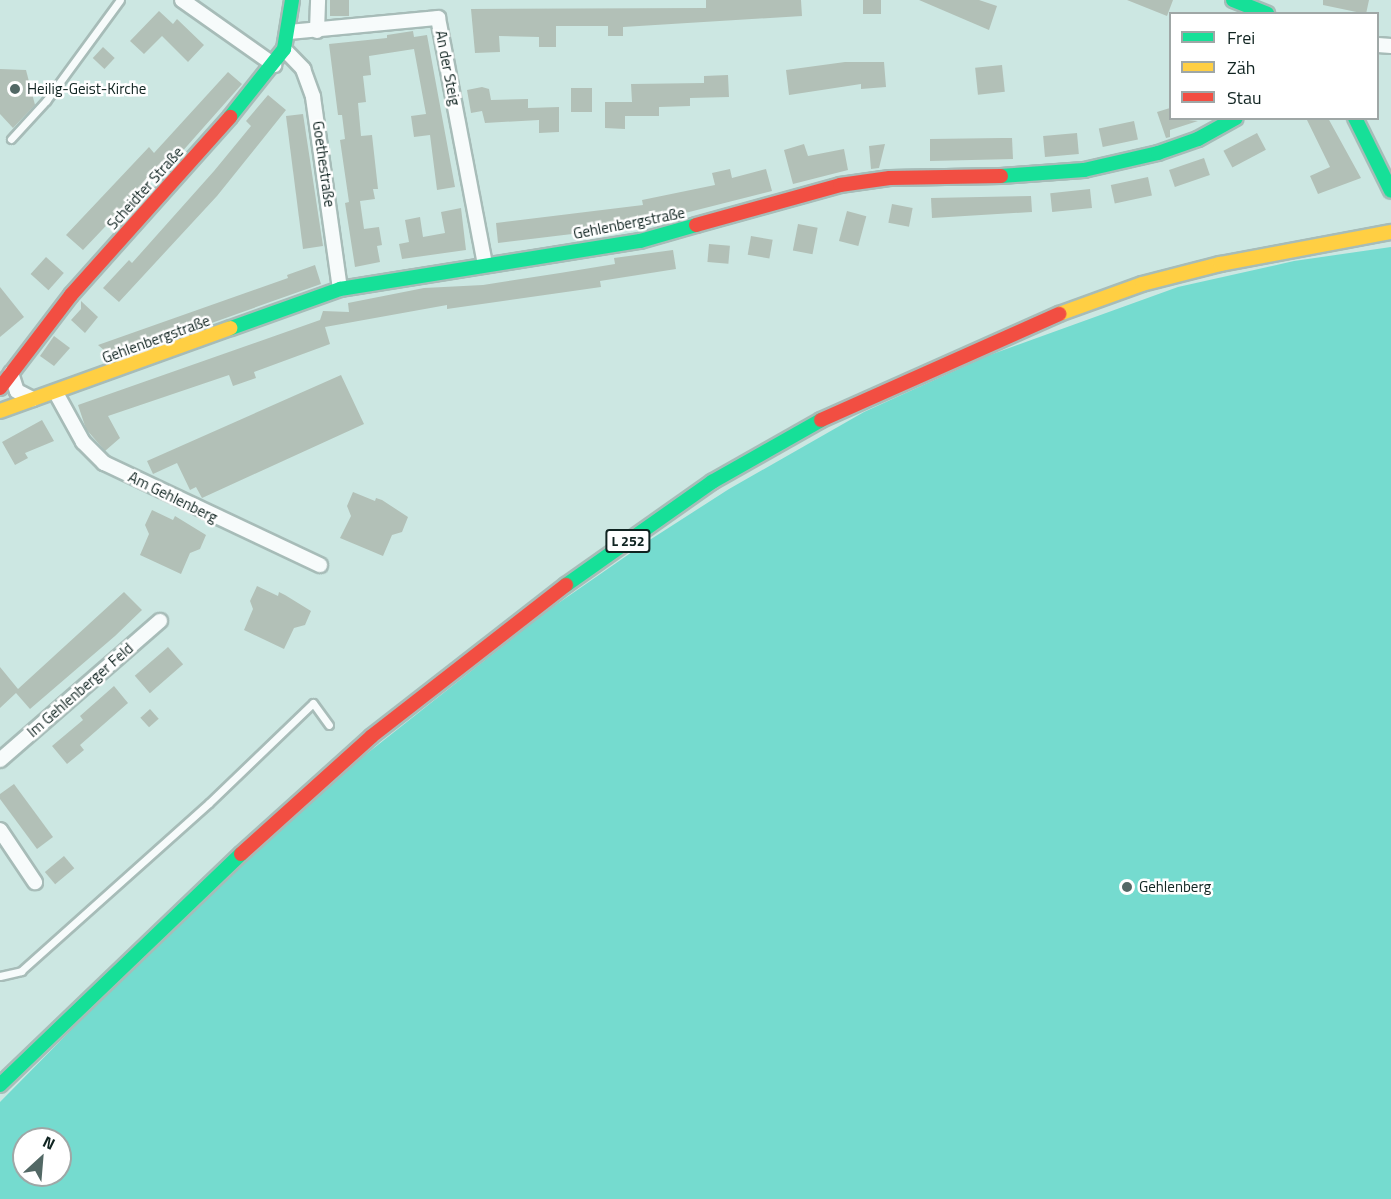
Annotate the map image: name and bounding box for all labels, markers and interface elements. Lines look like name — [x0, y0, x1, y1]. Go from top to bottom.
legend — [1169, 12, 1379, 120]
text: Frei — [1227, 24, 1255, 51]
street label: An der Steig — [432, 29, 464, 107]
text: Zäh — [1227, 54, 1255, 81]
place label: Heilig-Geist-Kirche — [27, 80, 146, 98]
marker: Heilig-Geist-Kirche — [8, 82, 22, 96]
text: Stau — [1227, 84, 1262, 111]
street label: Goethestraße — [309, 120, 339, 208]
street label: Scheidter Straße — [103, 143, 187, 233]
street label: Gehlenbergstraße — [572, 203, 686, 243]
street label: Gehlenbergstraße — [100, 311, 212, 367]
street label: Am Gehlenberg — [125, 468, 221, 526]
road number: L 252 — [604, 530, 652, 552]
street label: Im Gehlenberger Feld — [23, 639, 137, 741]
place label: Gehlenberg — [1139, 878, 1211, 896]
marker: Gehlenberg — [1120, 880, 1134, 894]
north arrow — [12, 1127, 72, 1187]
text: N — [39, 1129, 59, 1156]

